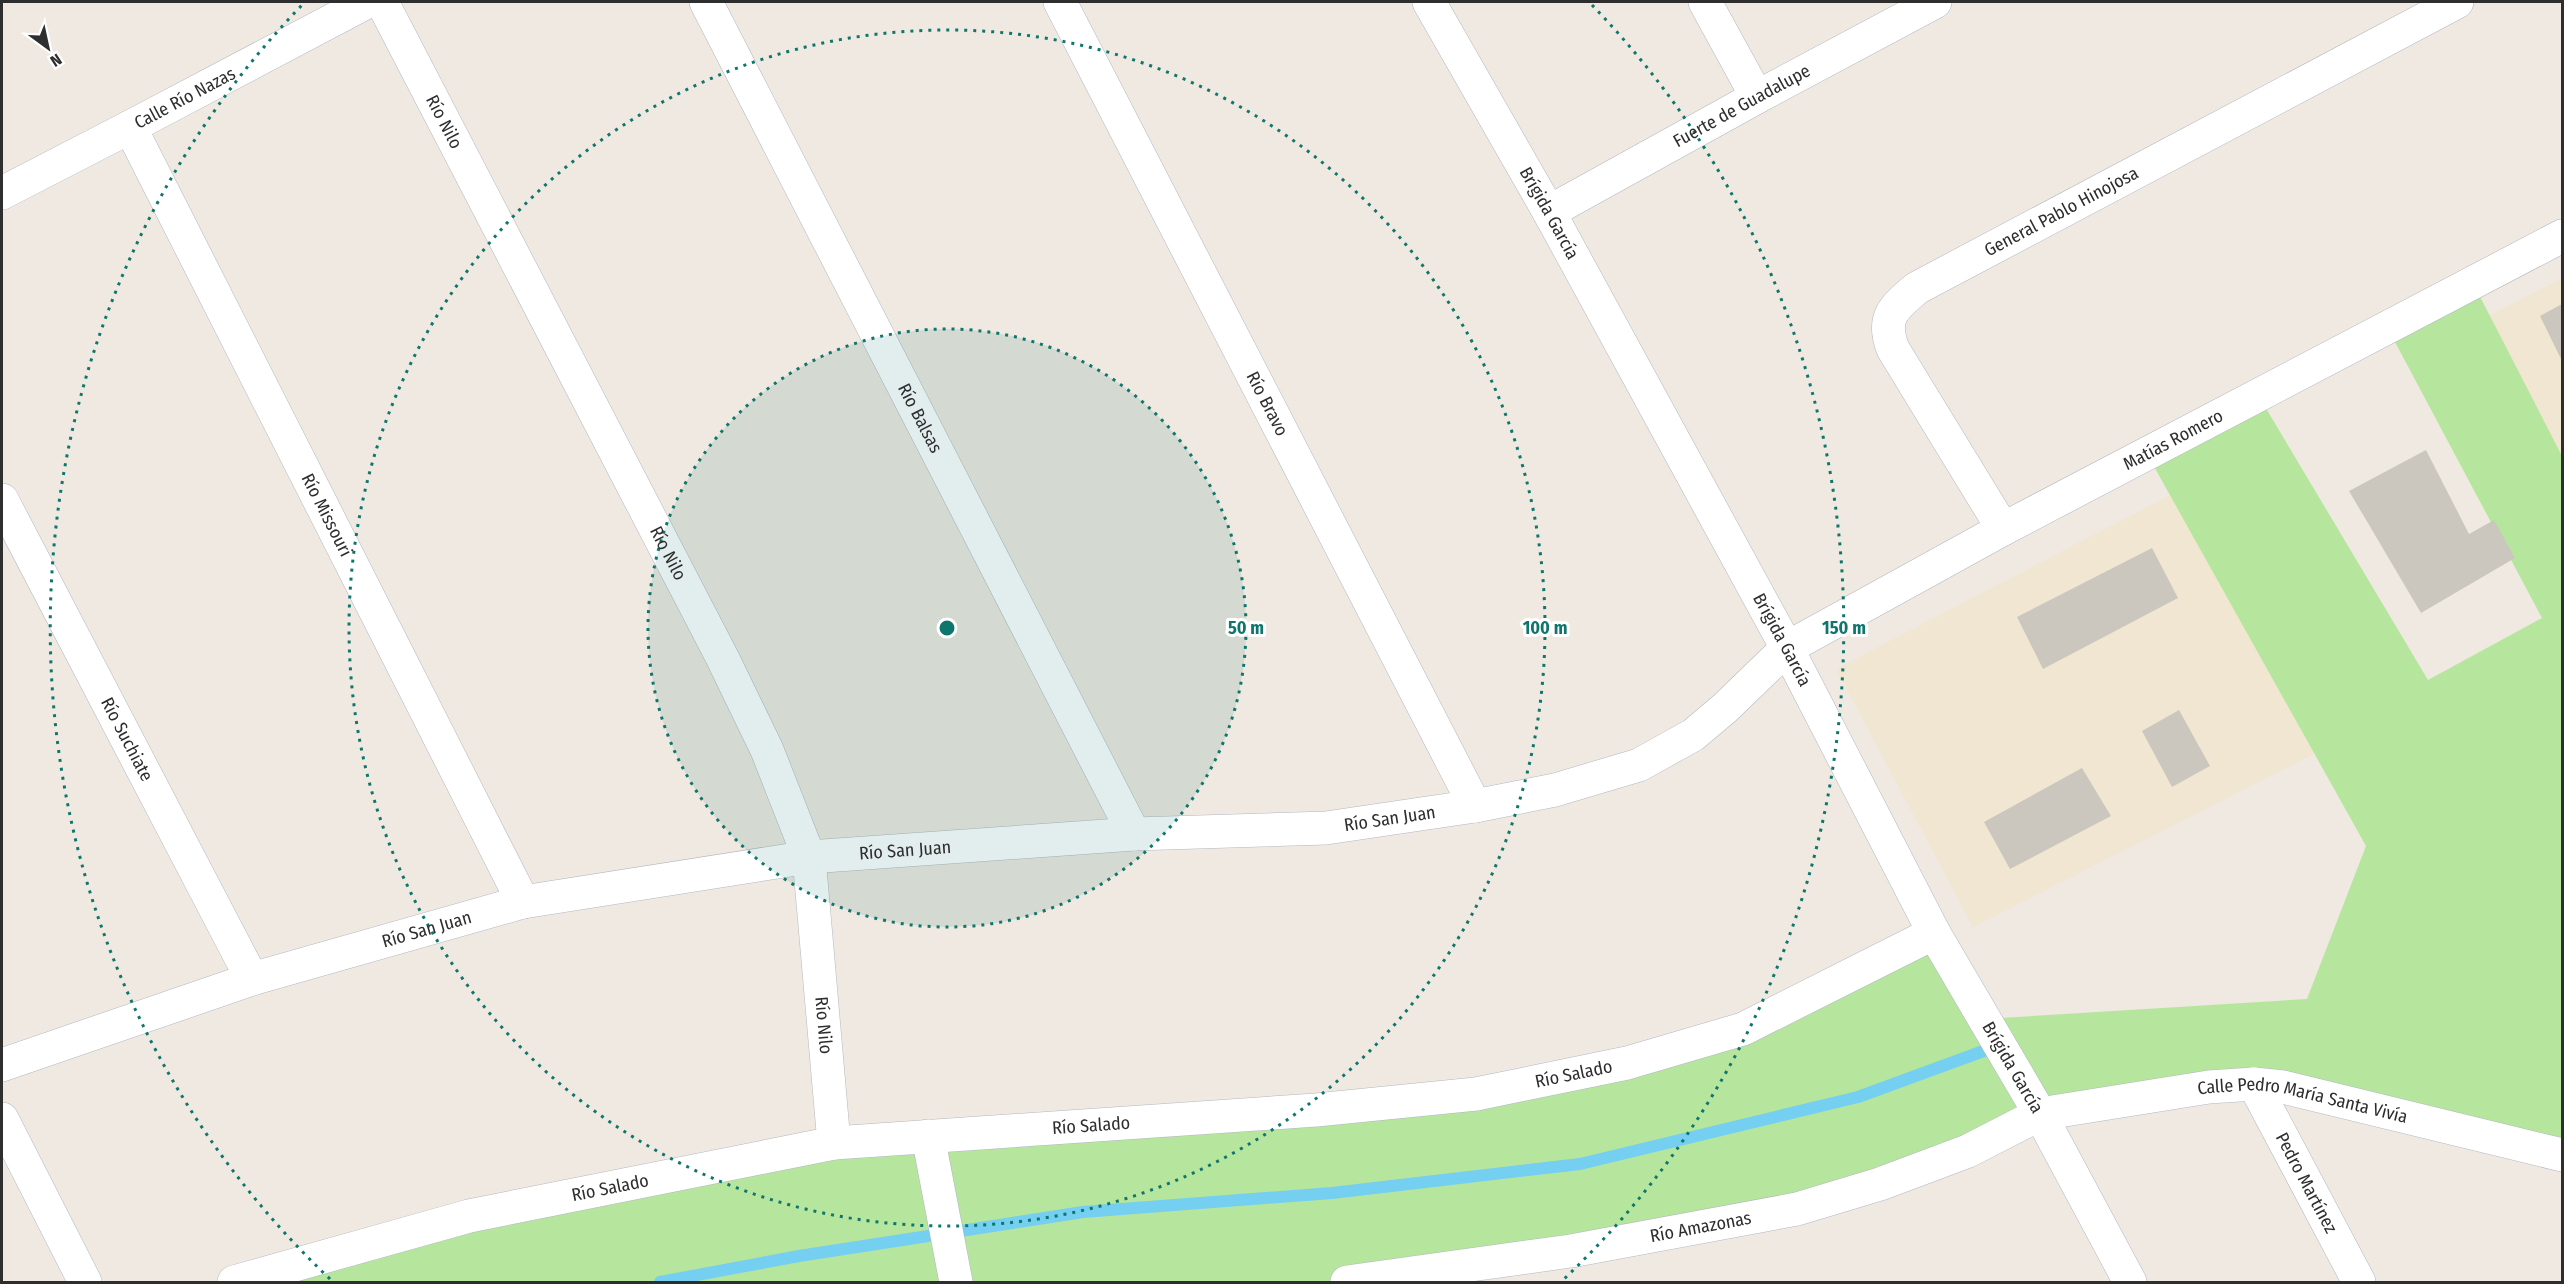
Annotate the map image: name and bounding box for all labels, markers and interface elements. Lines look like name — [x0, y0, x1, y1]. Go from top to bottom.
north arrow — [18, 18, 78, 78]
text: N — [47, 50, 65, 71]
street label: Fuerte de Guadalupe — [1669, 60, 1814, 152]
street label: Calle Río Nazas — [130, 62, 239, 134]
street label: Río Nilo — [421, 91, 467, 152]
street label: General Pablo Hinojosa — [1981, 162, 2142, 261]
street label: Brígida García — [1515, 163, 1584, 263]
street label: Río Bravo — [1242, 368, 1293, 440]
street label: Río Balsas — [893, 380, 947, 457]
street label: Matías Romero — [2119, 405, 2227, 475]
street label: Río Missouri — [296, 470, 357, 560]
street label: Río Nilo — [645, 523, 691, 584]
street label: Brígida García — [1748, 589, 1816, 690]
text: 50 m — [1228, 617, 1264, 639]
text: 100 m — [1523, 617, 1567, 639]
text: 150 m — [1822, 617, 1866, 639]
centre of rings — [937, 618, 957, 638]
street label: Río Suchiate — [96, 694, 158, 785]
street label: Río San Juan — [1343, 801, 1437, 836]
street label: Río San Juan — [858, 836, 952, 864]
street label: Río San Juan — [379, 906, 474, 953]
street label: Río Nilo — [810, 995, 837, 1055]
street label: Brígida García — [1977, 1018, 2048, 1117]
street label: Río Salado — [1533, 1055, 1614, 1093]
street label: Calle Pedro María Santa Vivía — [2196, 1073, 2410, 1128]
street label: Río Salado — [1051, 1112, 1131, 1139]
street label: Pedro Martínez — [2271, 1129, 2342, 1237]
street label: Río Salado — [570, 1169, 651, 1206]
street label: Río Amazonas — [1648, 1207, 1753, 1247]

